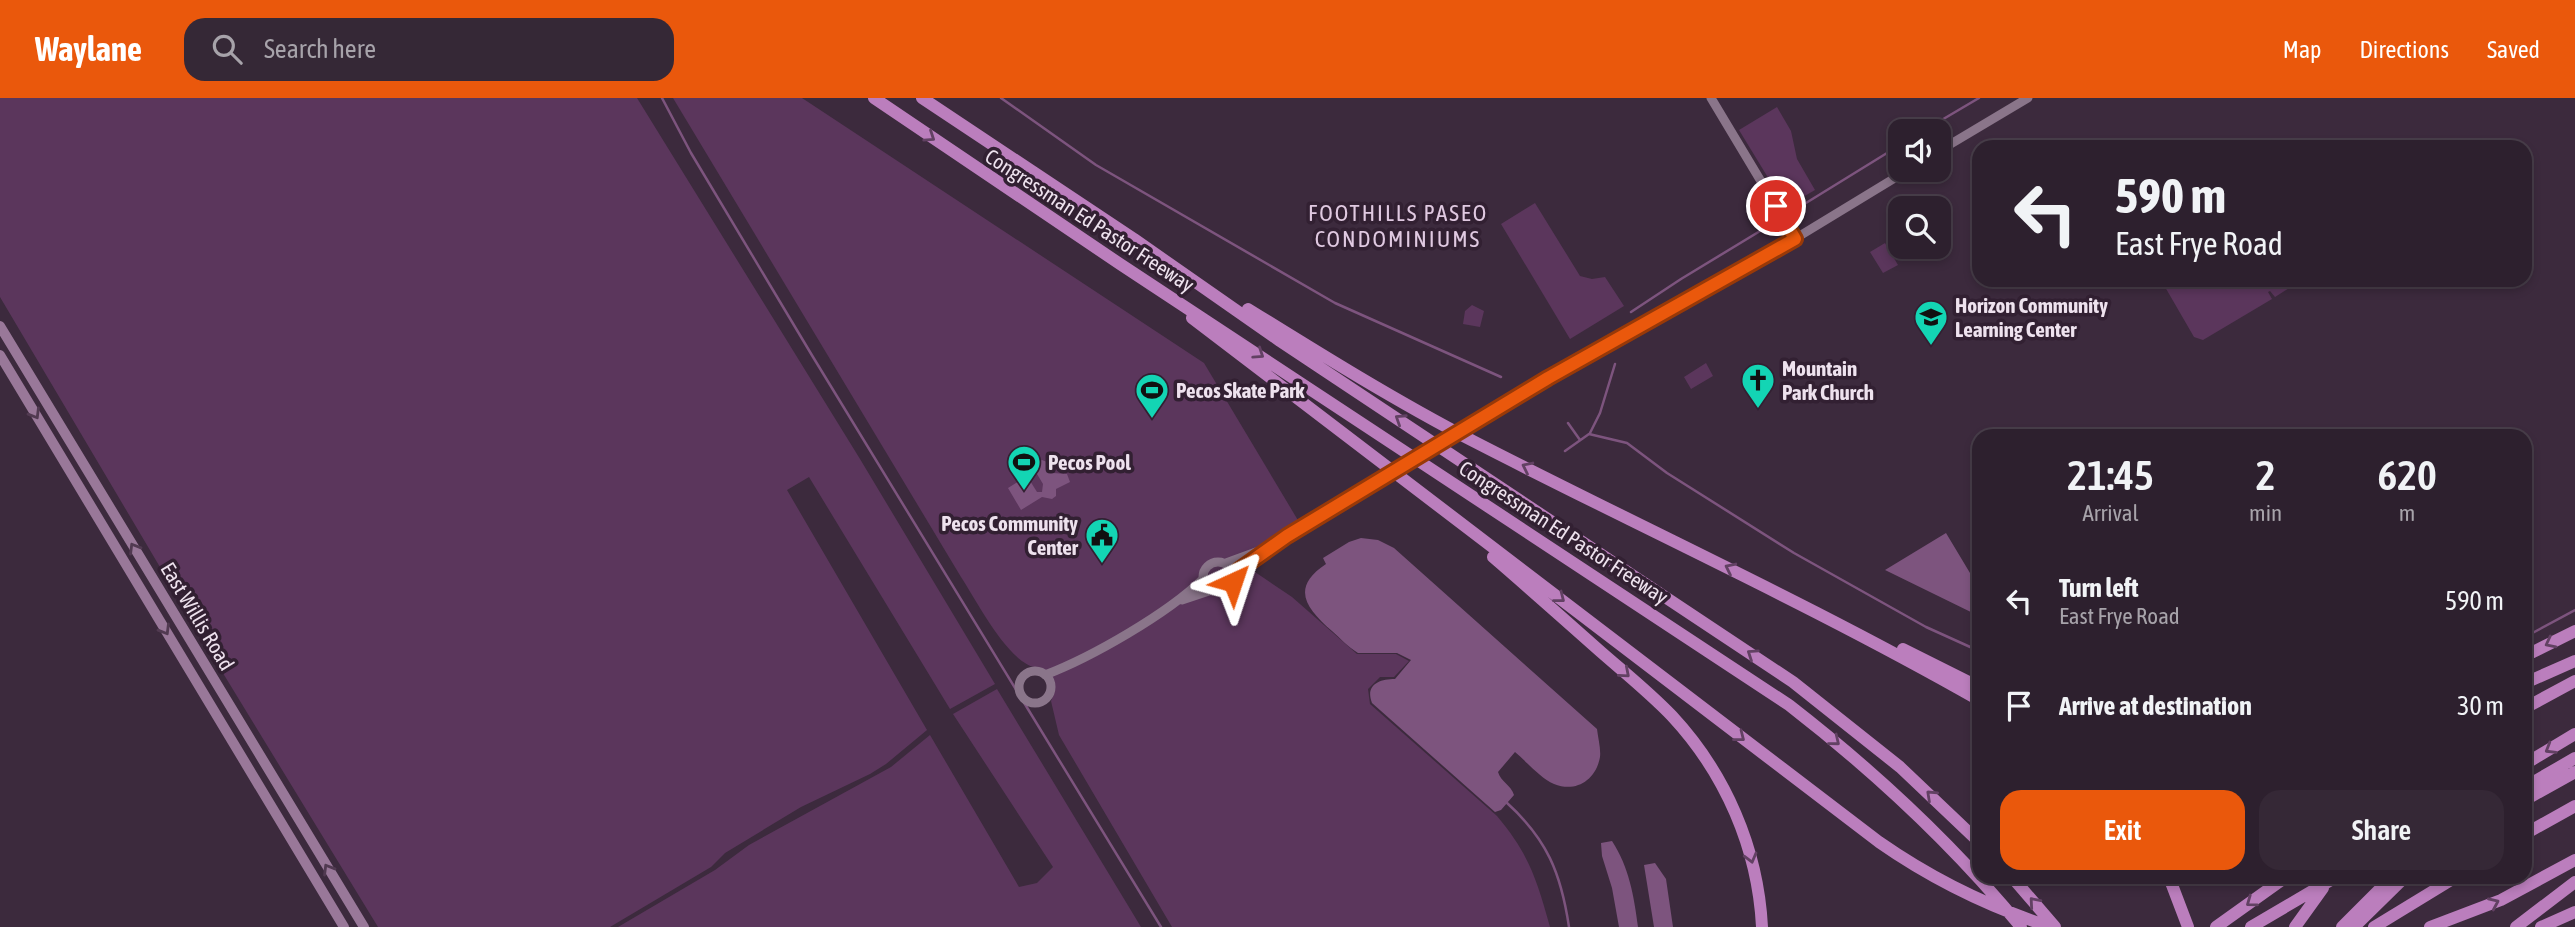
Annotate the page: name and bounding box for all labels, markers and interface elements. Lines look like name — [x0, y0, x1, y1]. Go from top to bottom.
search box — [184, 18, 674, 81]
text: Waylane — [35, 30, 142, 68]
icon: search — [208, 30, 246, 68]
text: Search here — [264, 34, 376, 64]
text: Map — [2283, 36, 2321, 63]
text: Directions — [2359, 36, 2449, 63]
text: Saved — [2487, 36, 2540, 63]
map controls — [1888, 119, 1951, 259]
button: sound — [1888, 119, 1951, 182]
one-way arrow — [922, 129, 935, 142]
street label: Congressman Ed Pastor Freeway — [981, 143, 1199, 297]
text: 590 m — [2115, 167, 2226, 223]
icon: left — [2000, 168, 2091, 259]
pin — [1746, 176, 1806, 236]
icon: arrive — [1757, 187, 1795, 225]
button: search — [1888, 196, 1951, 259]
district label: FOOTHILLS PASEO CONDOMINIUMS — [1308, 200, 1488, 252]
text: East Frye Road — [2115, 225, 2283, 262]
place label: Horizon Community Learning Center — [1955, 293, 2108, 341]
school or university icon: Horizon Community Learning Center — [1912, 298, 1950, 347]
one-way arrow — [1252, 346, 1265, 359]
place label: Mountain Park Church — [1782, 356, 1874, 404]
church icon: Mountain Park Church — [1739, 361, 1777, 410]
sports icon: Pecos Skate Park — [1133, 371, 1171, 420]
place label: Pecos Skate Park — [1176, 378, 1305, 402]
one-way arrow — [27, 406, 40, 419]
one-way arrow — [1394, 414, 1407, 427]
sports icon: Pecos Pool — [1005, 443, 1043, 492]
place label: Pecos Pool — [1048, 450, 1131, 474]
text: 21:45 — [2067, 451, 2154, 499]
text: 2 — [2256, 451, 2275, 499]
text: 620 — [2377, 451, 2437, 499]
street label: Congressman Ed Pastor Freeway — [1455, 455, 1673, 609]
one-way arrow — [1522, 462, 1534, 476]
text: Arrival — [2082, 500, 2139, 526]
text: min — [2249, 500, 2282, 526]
text: m — [2399, 500, 2415, 526]
place label: Pecos Community Center — [941, 511, 1079, 559]
public building icon: Pecos Community Center — [1083, 516, 1121, 565]
one-way arrow — [130, 543, 143, 556]
position arrow — [1196, 545, 1270, 619]
street label: East Willis Road — [156, 558, 240, 674]
one-way arrow — [1725, 563, 1738, 577]
text: Turn left — [2059, 573, 2139, 603]
icon: left — [2000, 582, 2038, 620]
text: 590 m — [2445, 586, 2504, 616]
one-way arrow — [1552, 590, 1564, 603]
text: East Frye Road — [2059, 603, 2180, 629]
one-way arrow — [157, 622, 170, 635]
one-way arrow — [2545, 635, 2557, 648]
one-way arrow — [1747, 650, 1760, 662]
one-way arrow — [1617, 665, 1630, 677]
icon: arrive — [2000, 687, 2038, 725]
text: Arrive at destination — [2059, 691, 2252, 721]
text: 30 m — [2457, 691, 2504, 721]
one-way arrow — [1732, 729, 1745, 741]
one-way arrow — [1827, 733, 1840, 745]
one-way arrow — [2545, 741, 2558, 754]
one-way arrow — [1926, 790, 1939, 803]
button: Exit — [2000, 790, 2245, 870]
button: Share — [2259, 790, 2504, 870]
one-way arrow — [1743, 852, 1757, 864]
one-way arrow — [324, 863, 337, 876]
one-way arrow — [2246, 894, 2259, 907]
one-way arrow — [2030, 897, 2042, 910]
one-way arrow — [2487, 897, 2499, 911]

